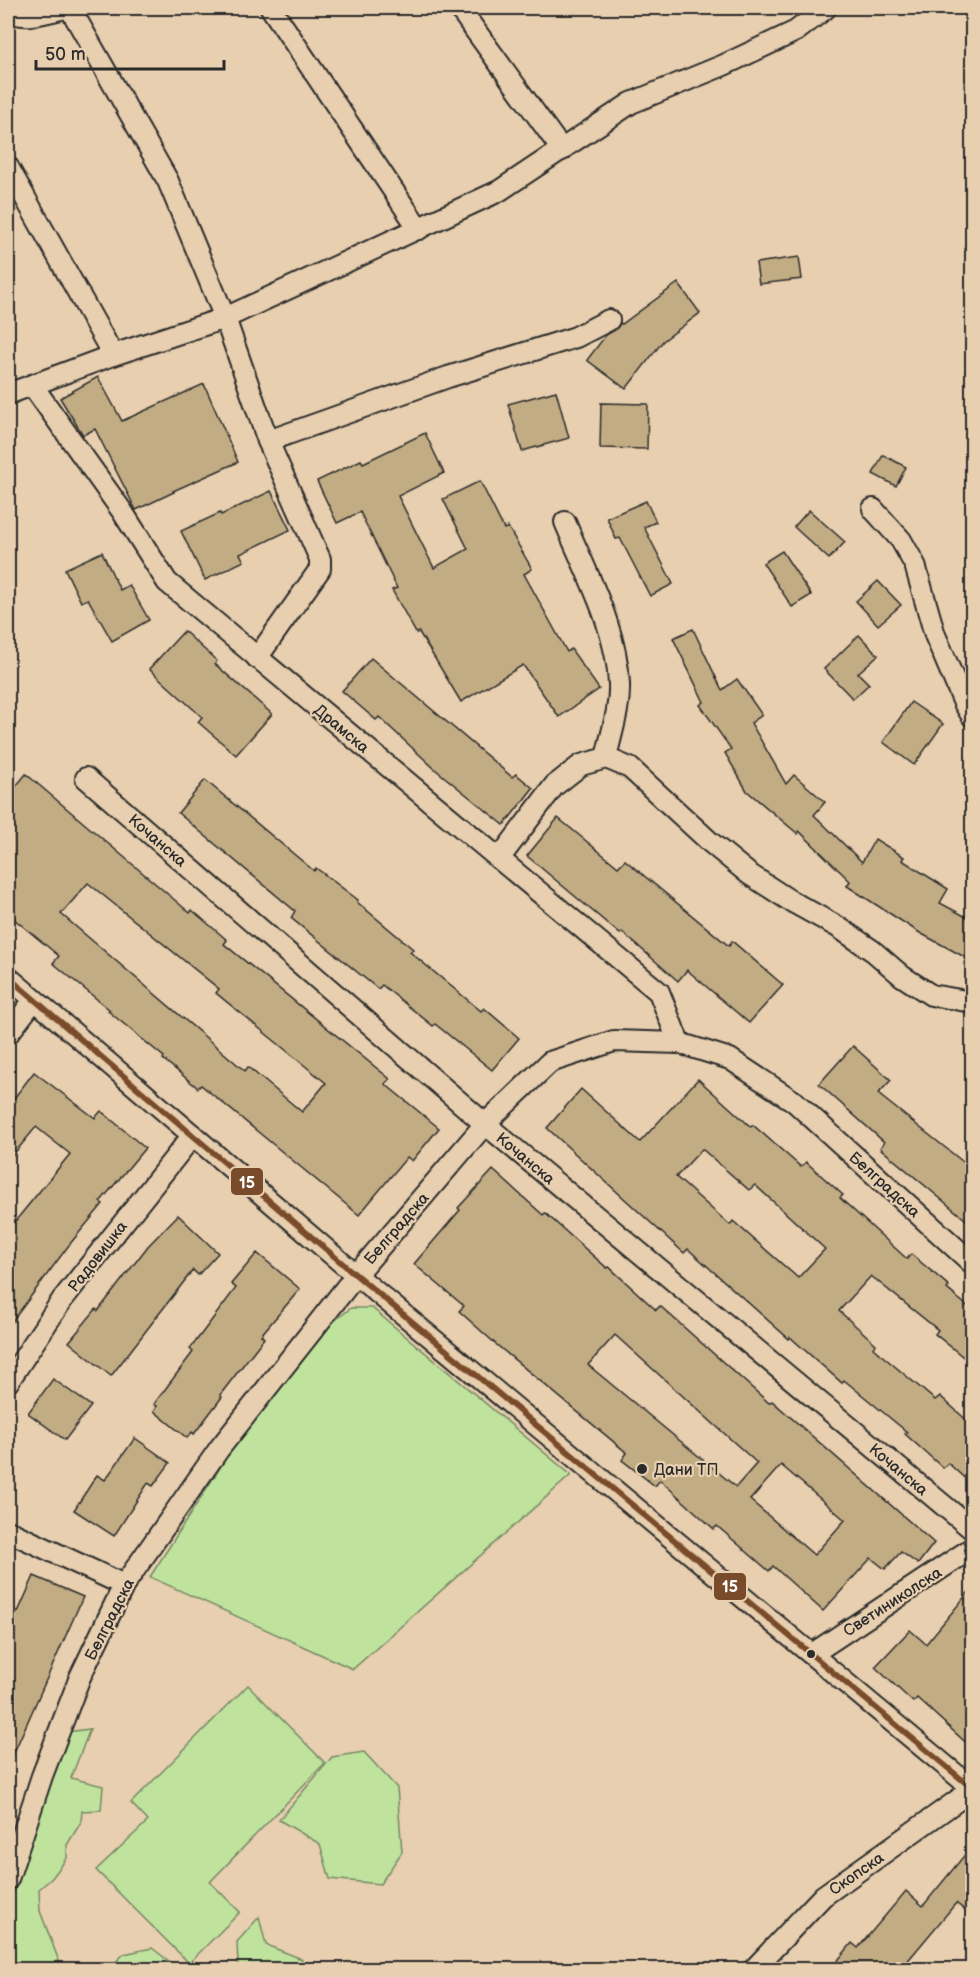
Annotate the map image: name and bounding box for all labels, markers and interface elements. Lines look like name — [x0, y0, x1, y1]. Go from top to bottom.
scale bar — [36, 33, 224, 71]
text: 50 m — [45, 44, 86, 65]
street label: Драмска — [310, 701, 373, 758]
street label: Кочанска — [124, 811, 190, 872]
street label: Кочанска — [492, 1129, 559, 1190]
street label: Белградска — [845, 1148, 924, 1222]
line badge: 15 — [230, 1167, 264, 1196]
text: 15 — [239, 1174, 255, 1193]
street label: Белградска — [361, 1189, 434, 1269]
street label: Радовишка — [65, 1217, 132, 1296]
street label: Кочанска — [865, 1440, 932, 1501]
place label: Дани ТП — [654, 1461, 718, 1480]
marker: Дани ТП — [635, 1462, 649, 1476]
street label: Светиниколска — [840, 1563, 946, 1641]
line badge: 15 — [713, 1572, 747, 1601]
street label: Белградска — [82, 1575, 139, 1664]
text: 15 — [722, 1578, 738, 1597]
unlabelled marker — [805, 1648, 817, 1660]
street label: Скопска — [826, 1848, 888, 1900]

